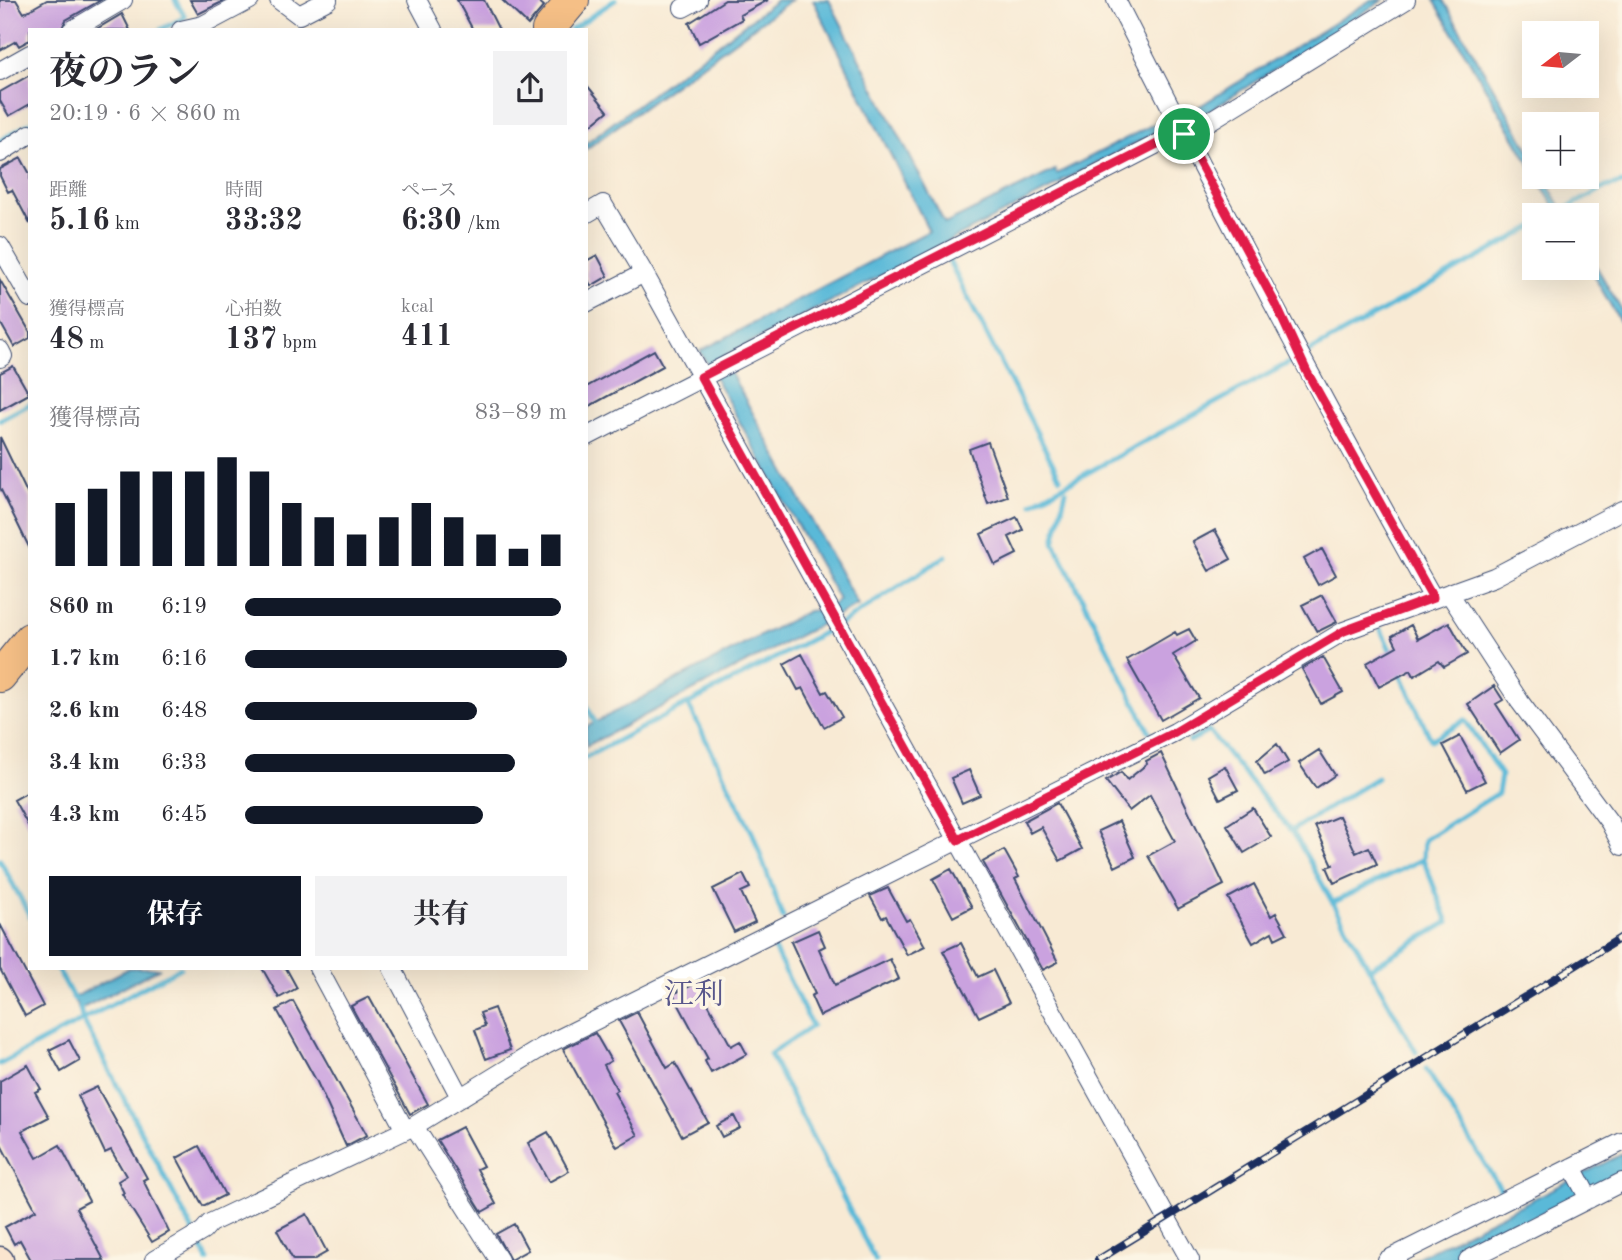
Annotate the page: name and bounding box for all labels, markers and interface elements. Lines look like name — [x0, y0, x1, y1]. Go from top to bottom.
north arrow — [1522, 21, 1600, 98]
map controls — [1522, 21, 1599, 280]
button: share — [493, 51, 567, 125]
text: 夜のラン — [49, 55, 201, 93]
text: 20:19 · 6 × 860 m — [49, 102, 241, 125]
pin — [1154, 104, 1214, 164]
button: + — [1522, 112, 1599, 189]
icon: arrive — [1165, 115, 1203, 153]
text: 距離 — [49, 182, 87, 201]
text: 時間 — [225, 182, 263, 201]
text: ペース — [401, 182, 457, 201]
button: − — [1522, 203, 1599, 280]
text: 5.16 — [49, 206, 110, 236]
text: 33:32 — [225, 206, 303, 236]
text: 6:30 — [401, 206, 462, 236]
text: km — [110, 215, 140, 234]
text: /km — [462, 215, 500, 234]
text: kcal — [401, 298, 434, 317]
text: 獲得標高 — [49, 301, 125, 320]
text: 心拍数 — [225, 301, 282, 320]
text: 411 — [401, 322, 453, 352]
text: 48 — [49, 325, 84, 355]
text: 137 — [225, 325, 277, 355]
text: m — [84, 334, 104, 353]
text: bpm — [277, 334, 317, 353]
text: 83–89 m — [475, 401, 567, 424]
text: 獲得標高 — [49, 407, 141, 430]
text: 860 m — [49, 595, 114, 618]
text: 6:19 — [161, 595, 207, 618]
text: 1.7 km — [49, 647, 120, 670]
text: 6:16 — [161, 647, 207, 670]
text: 2.6 km — [49, 699, 120, 722]
text: 6:48 — [161, 699, 207, 722]
text: 3.4 km — [49, 751, 120, 774]
text: 6:33 — [161, 751, 207, 774]
text: 4.3 km — [49, 803, 120, 826]
text: 6:45 — [161, 803, 207, 826]
button: 保存 — [49, 876, 301, 956]
button: 共有 — [315, 876, 567, 956]
district label: 江利 — [664, 978, 724, 1011]

